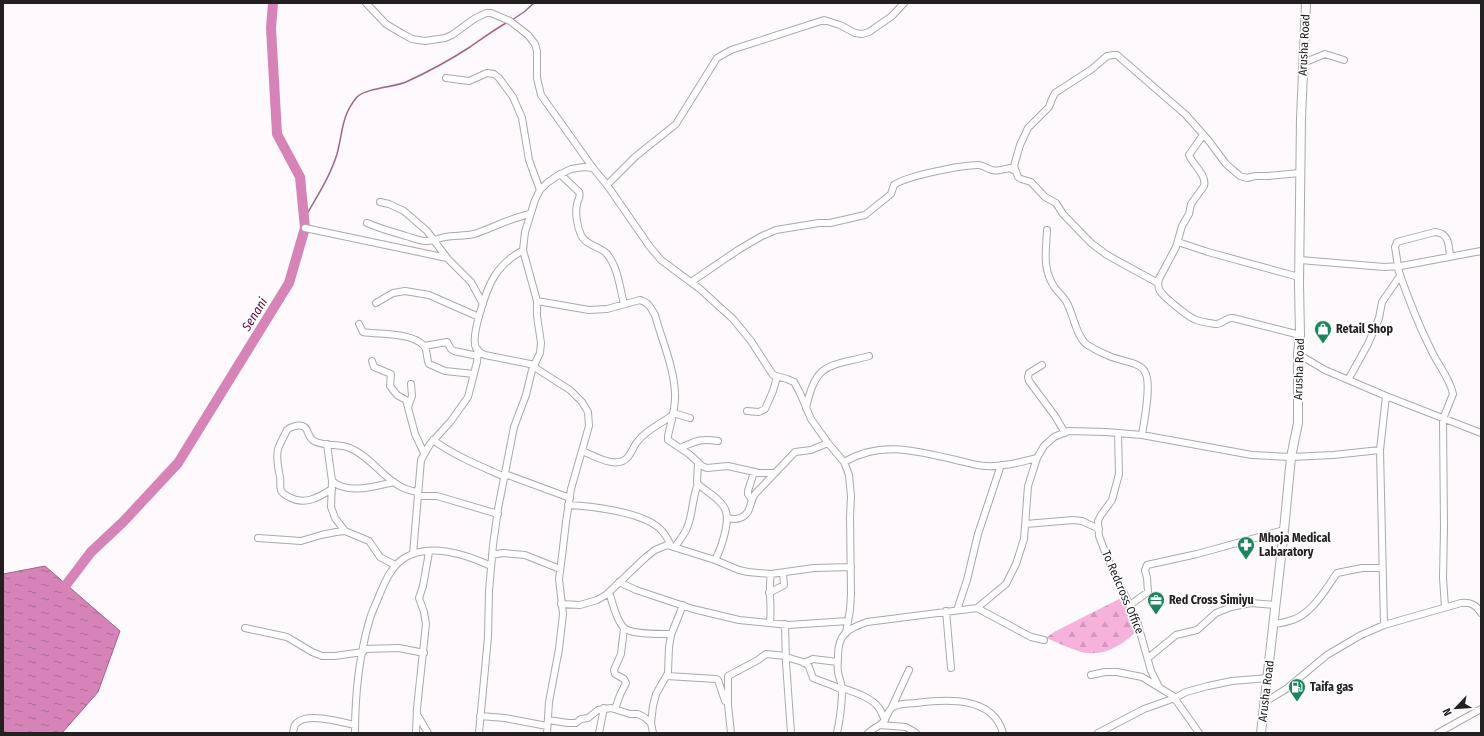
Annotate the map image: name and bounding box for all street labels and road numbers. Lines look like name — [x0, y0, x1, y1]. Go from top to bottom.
street label: Arusha Road — [1295, 14, 1313, 76]
street label: Arusha Road — [1291, 338, 1307, 400]
street label: To Redcross Office — [1099, 548, 1147, 636]
street label: Arusha Road — [1255, 659, 1277, 723]

